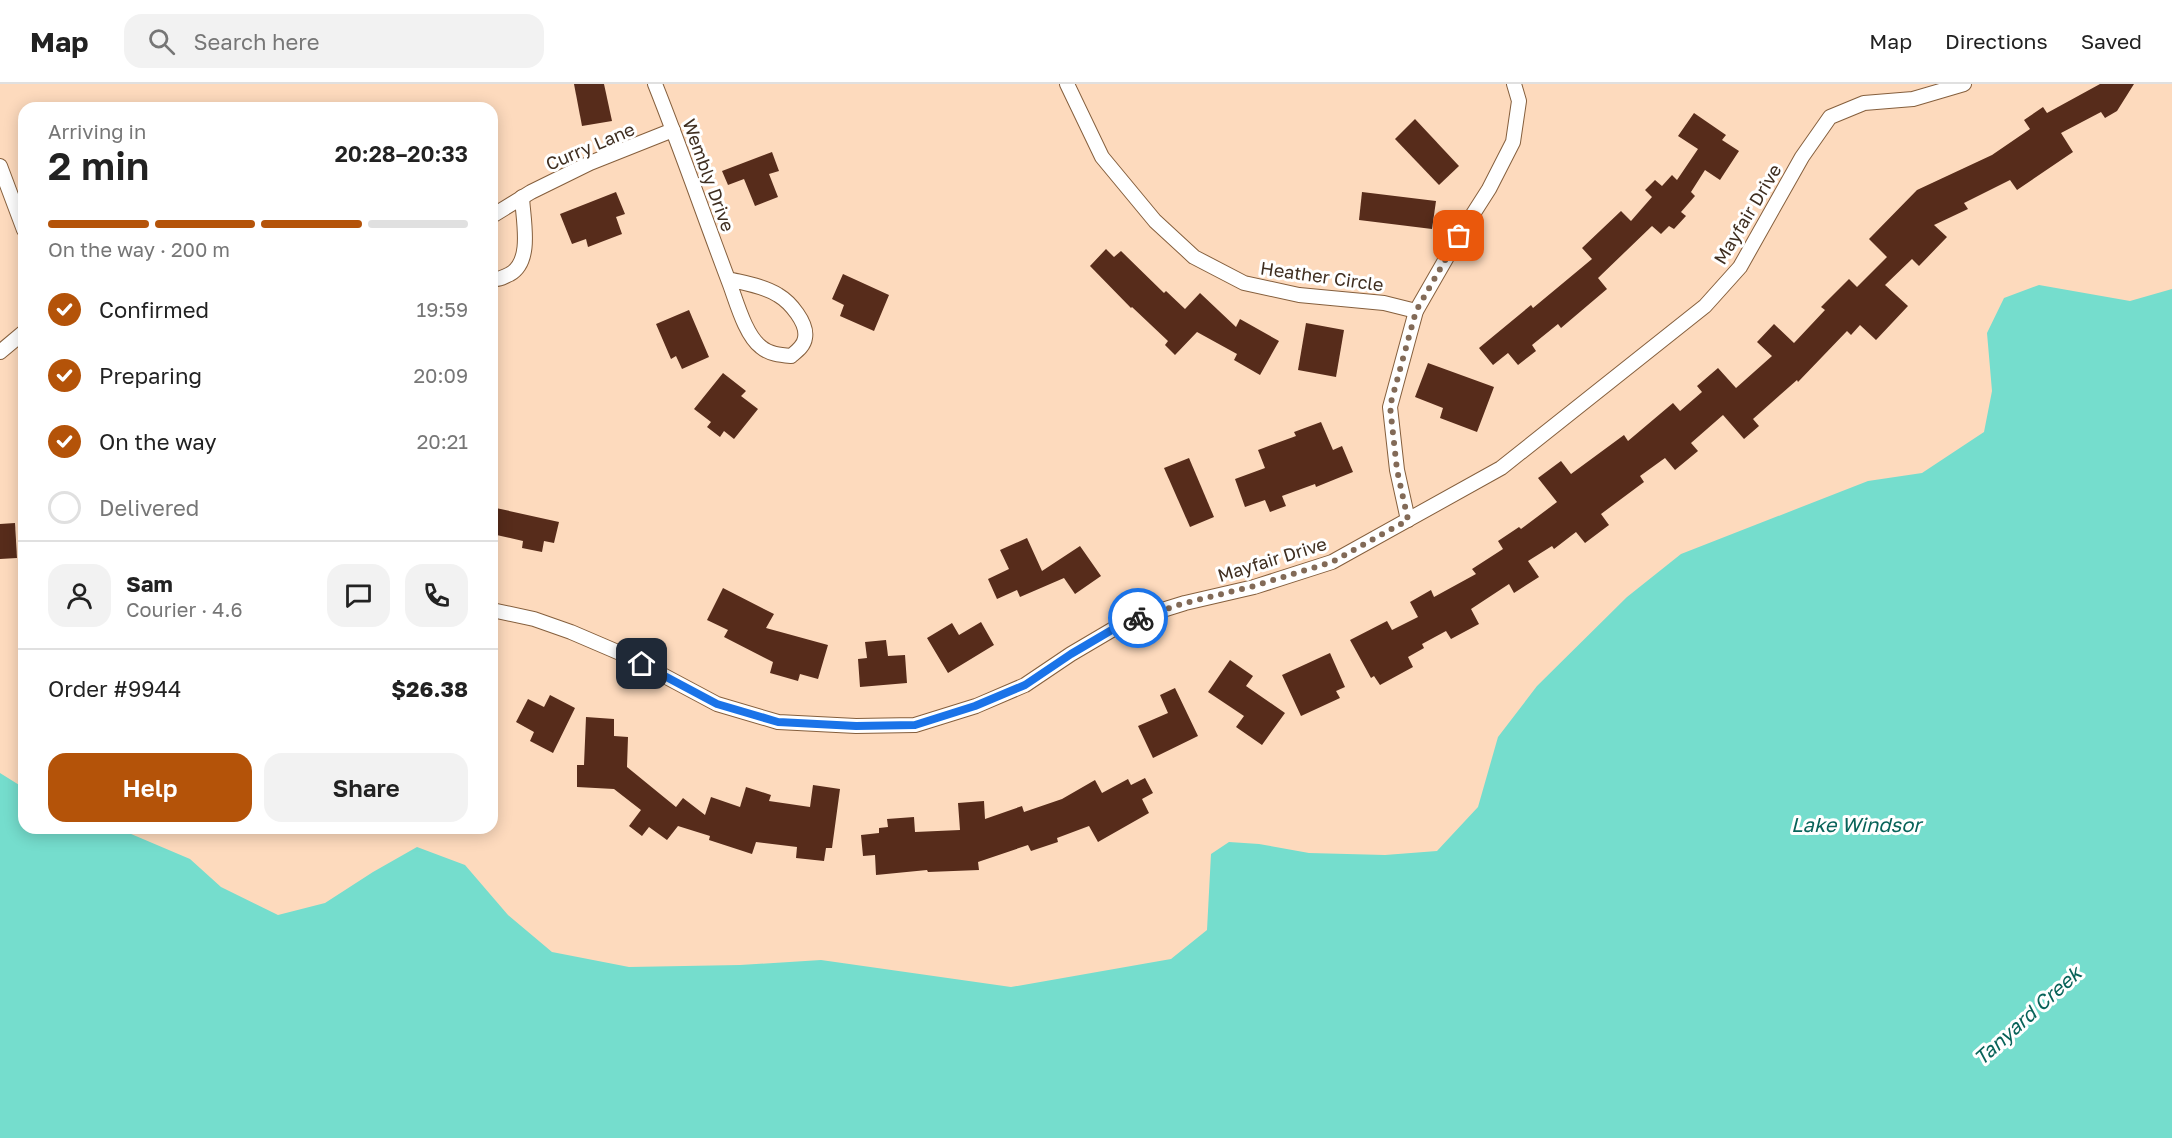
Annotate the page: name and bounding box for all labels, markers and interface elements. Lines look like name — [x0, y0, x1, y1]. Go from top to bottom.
search box — [124, 14, 544, 68]
text: Map — [30, 25, 88, 58]
icon: search — [145, 25, 178, 58]
text: Search here — [193, 28, 319, 55]
text: Map — [1869, 28, 1912, 54]
text: Directions — [1945, 28, 2048, 54]
text: Saved — [2081, 28, 2142, 54]
street label: Wembly Drive — [678, 116, 740, 234]
street label: Curry Lane — [542, 117, 638, 175]
text: Arriving in — [48, 119, 146, 143]
text: 20:28–20:33 — [335, 140, 468, 167]
text: 2 min — [48, 142, 149, 189]
street label: Mayfair Drive — [1708, 160, 1786, 268]
pin — [1433, 210, 1484, 261]
icon: bag — [1442, 219, 1475, 252]
text: On the way · 200 m — [48, 237, 230, 261]
street label: Heather Circle — [1259, 256, 1385, 296]
icon: check — [48, 293, 81, 326]
text: Confirmed — [99, 296, 209, 323]
text: 19:59 — [417, 297, 468, 321]
icon: check — [48, 359, 81, 392]
text: Preparing — [99, 362, 202, 389]
text: 20:09 — [414, 363, 468, 387]
icon: check — [48, 425, 81, 458]
text: On the way — [99, 428, 217, 455]
text: 20:21 — [417, 429, 468, 453]
text: Delivered — [99, 494, 199, 521]
street label: Mayfair Drive — [1215, 532, 1329, 586]
button: person — [48, 564, 111, 627]
button: chat — [327, 564, 390, 627]
button: phone — [405, 564, 468, 627]
text: Sam — [126, 570, 173, 597]
courier — [1108, 588, 1168, 648]
text: Courier · 4.6 — [126, 597, 243, 621]
icon: bike — [1122, 602, 1155, 635]
pin — [616, 638, 667, 689]
icon: home — [625, 647, 658, 680]
text: Order #9944 — [48, 675, 181, 702]
text: $26.38 — [391, 675, 468, 702]
button: Help — [48, 753, 252, 822]
button: Share — [264, 753, 468, 822]
water label: Lake Windsor — [1791, 812, 1924, 836]
water label: Tanyard Creek — [1968, 959, 2088, 1070]

